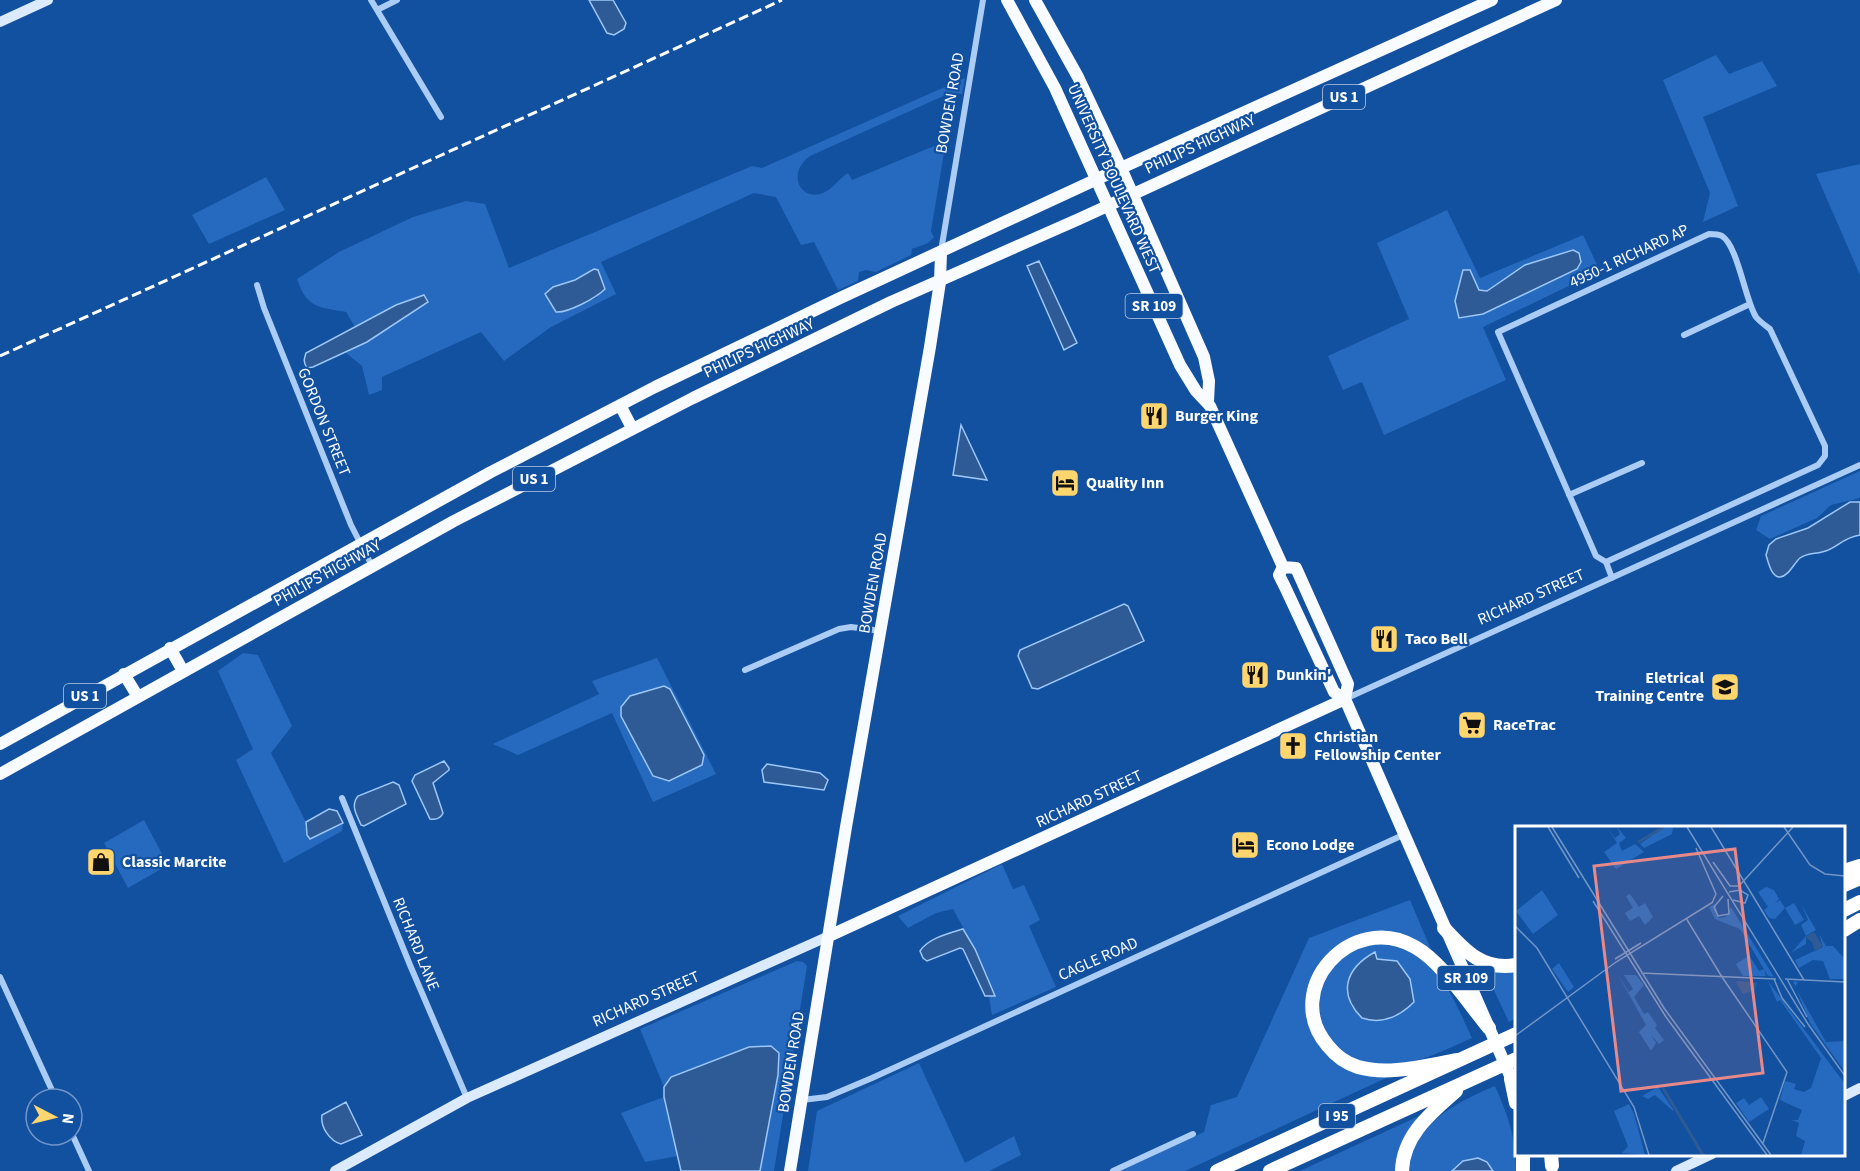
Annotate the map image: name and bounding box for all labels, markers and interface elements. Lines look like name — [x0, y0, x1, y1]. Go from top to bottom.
street label: BOWDEN ROAD — [930, 51, 970, 155]
street label: UNIVERSITY BOULEVARD WEST — [1062, 81, 1166, 278]
road number: US 1 — [1323, 85, 1365, 109]
street label: PHILIPS HIGHWAY — [1141, 109, 1259, 179]
street label: 4950-1 RICHARD AP — [1566, 219, 1692, 293]
road number: SR 109 — [1126, 294, 1182, 318]
street label: PHILIPS HIGHWAY — [700, 313, 818, 383]
street label: GORDON STREET — [292, 365, 356, 480]
restaurant icon: Burger King — [1138, 400, 1170, 432]
place label: Burger King — [1175, 405, 1258, 427]
road number: US 1 — [513, 467, 555, 491]
hotel icon: Quality Inn — [1049, 467, 1081, 499]
place label: Quality Inn — [1086, 472, 1164, 494]
street label: BOWDEN ROAD — [853, 531, 893, 635]
street label: PHILIPS HIGHWAY — [269, 534, 385, 612]
street label: RICHARD STREET — [1474, 563, 1588, 630]
restaurant icon: Taco Bell — [1368, 623, 1400, 655]
place label: Taco Bell — [1405, 628, 1468, 650]
restaurant icon: Dunkin' — [1239, 659, 1271, 691]
place label: Dunkin' — [1276, 664, 1332, 686]
place label: Eletrical Training Centre — [1595, 667, 1704, 707]
school or university icon: Eletrical Training Centre — [1709, 671, 1741, 703]
road number: US 1 — [64, 684, 106, 708]
supermarket icon: RaceTrac — [1456, 709, 1488, 741]
place label: RaceTrac — [1493, 714, 1557, 736]
place label: Christian Fellowship Center — [1314, 726, 1442, 766]
church icon: Christian Fellowship Center — [1277, 730, 1309, 762]
street label: RICHARD STREET — [1032, 765, 1146, 833]
inset map — [1515, 826, 1845, 1156]
hotel icon: Econo Lodge — [1229, 829, 1261, 861]
place label: Econo Lodge — [1266, 834, 1354, 856]
shop icon: Classic Marcite — [85, 846, 117, 878]
place label: Classic Marcite — [122, 851, 226, 873]
street label: RICHARD LANE — [387, 894, 445, 994]
street label: CAGLE ROAD — [1055, 932, 1141, 986]
street label: RICHARD STREET — [589, 965, 703, 1032]
road number: SR 109 — [1438, 966, 1494, 990]
street label: BOWDEN ROAD — [772, 1010, 810, 1114]
north arrow — [24, 1087, 84, 1147]
road number: I 95 — [1319, 1104, 1355, 1128]
text: N — [56, 1112, 79, 1125]

